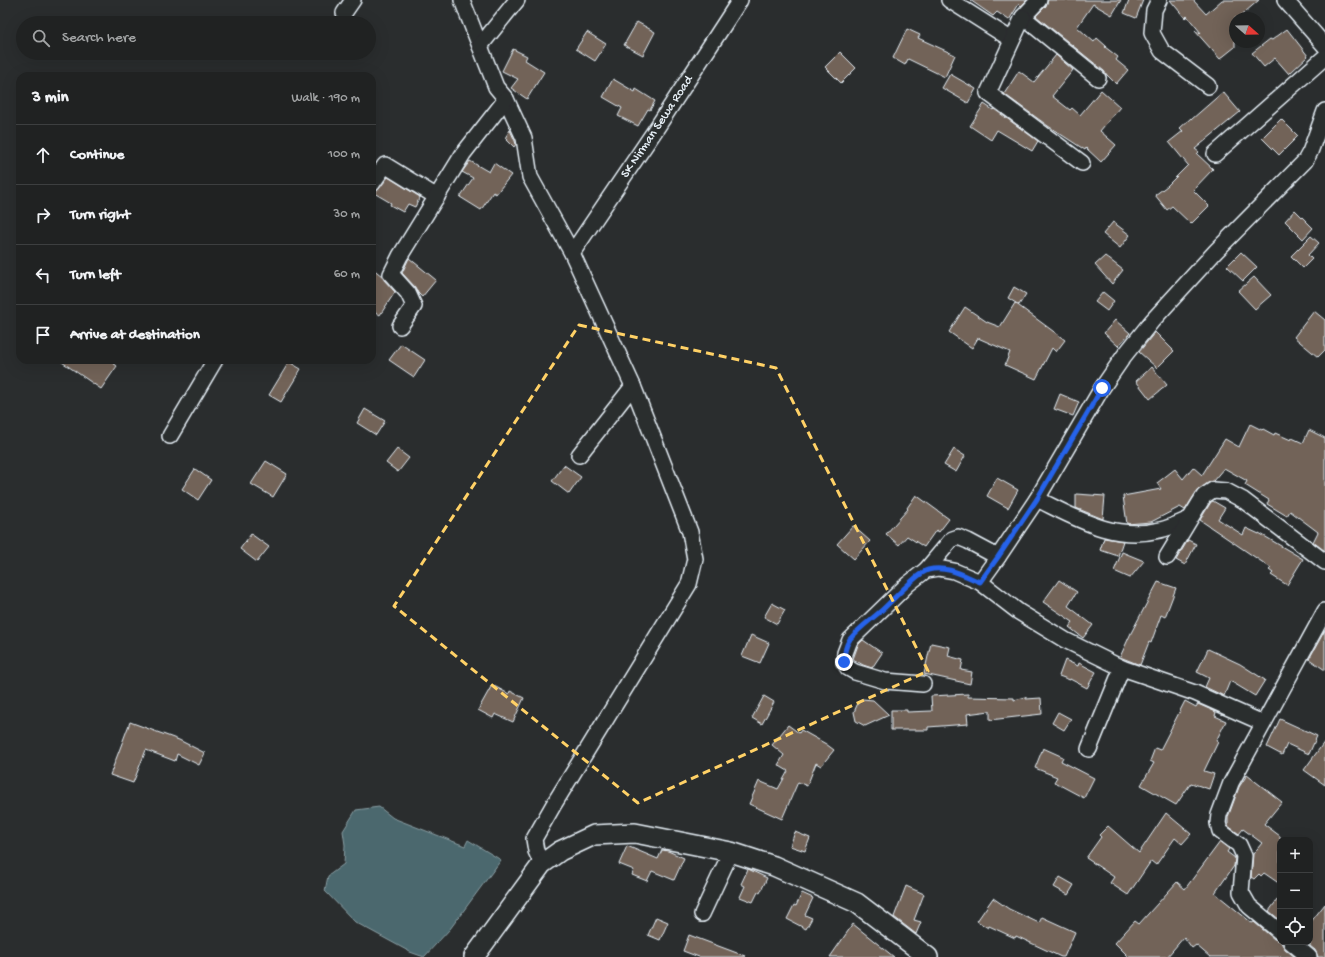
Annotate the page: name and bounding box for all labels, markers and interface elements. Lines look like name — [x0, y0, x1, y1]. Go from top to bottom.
north arrow — [1229, 12, 1265, 48]
search box — [16, 16, 376, 60]
icon: search — [30, 27, 52, 49]
text: Search here — [62, 29, 136, 47]
street label: SK Nirman Sewa Road — [618, 72, 697, 181]
text: 3 min — [32, 88, 69, 108]
text: Walk · 190 m — [291, 91, 360, 106]
icon: ahead — [32, 144, 54, 166]
text: Continue — [70, 146, 124, 164]
text: 100 m — [328, 147, 360, 162]
icon: right — [32, 204, 54, 226]
text: Turn right — [70, 206, 130, 224]
text: 30 m — [334, 207, 360, 222]
icon: left — [32, 264, 54, 286]
text: Turn left — [70, 266, 121, 284]
text: 60 m — [334, 267, 360, 282]
icon: arrive — [32, 324, 54, 346]
text: Arrive at destination — [70, 326, 200, 344]
route start — [1093, 379, 1111, 397]
route end — [835, 653, 853, 671]
map controls — [1277, 837, 1313, 945]
button: + — [1277, 837, 1313, 873]
button: − — [1277, 873, 1313, 909]
button: locate — [1277, 909, 1313, 945]

